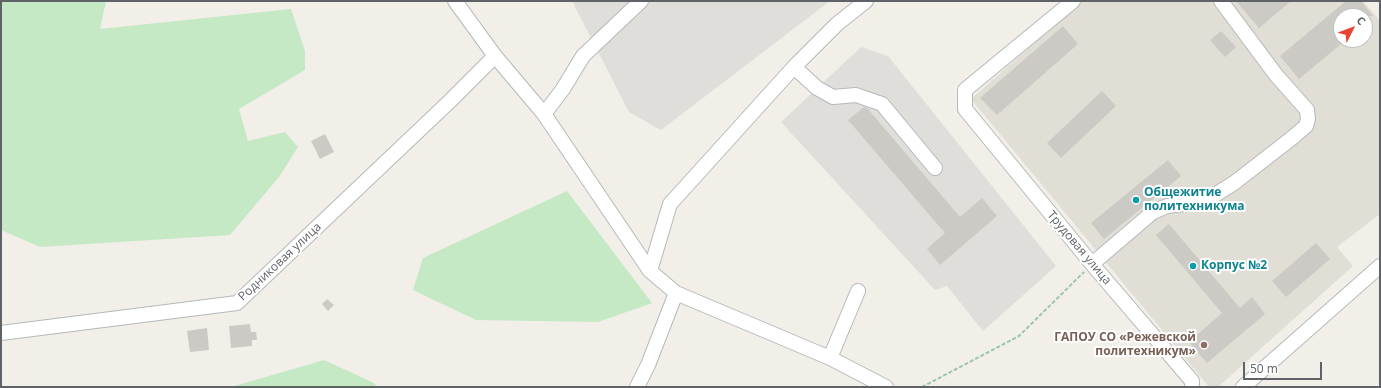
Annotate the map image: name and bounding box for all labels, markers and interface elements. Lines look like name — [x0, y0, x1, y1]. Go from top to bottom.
north arrow — [1333, 8, 1373, 48]
text: С — [1354, 13, 1369, 28]
place label: Общежитие политехникума — [1144, 186, 1245, 214]
marker: Общежитие политехникума — [1131, 195, 1141, 205]
street label: Трудовая улица — [1044, 208, 1114, 288]
street label: Родниковая улица — [236, 220, 324, 304]
place label: Корпус №2 — [1201, 259, 1267, 273]
marker: Корпус №2 — [1188, 261, 1198, 271]
place label: ГАПОУ СО «Режевской политехникум» — [1054, 331, 1196, 359]
marker: ГАПОУ СО «Режевской политехникум» — [1199, 340, 1209, 350]
scale bar — [1245, 354, 1324, 380]
text: 50 m — [1250, 360, 1278, 377]

